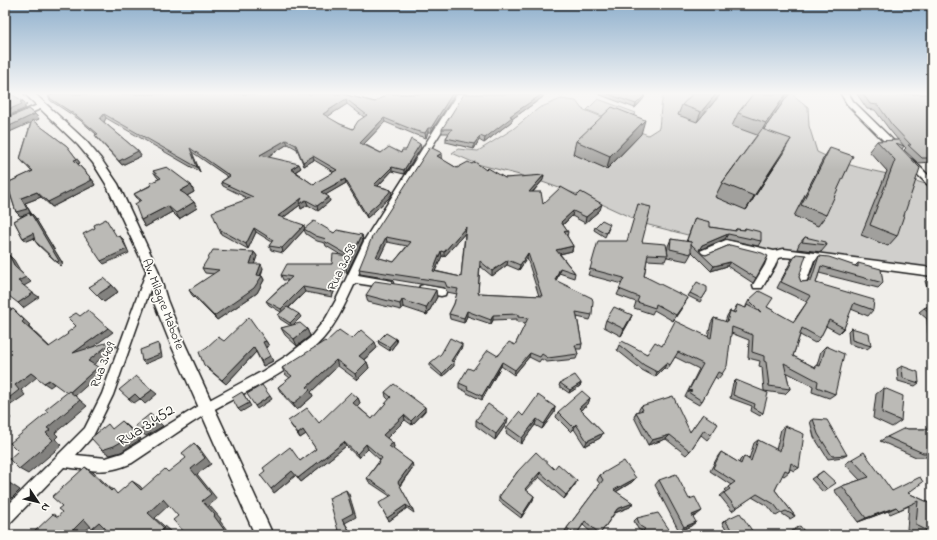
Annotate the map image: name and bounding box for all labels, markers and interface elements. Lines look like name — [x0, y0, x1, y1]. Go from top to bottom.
street label: Rua 3.058 — [323, 240, 361, 294]
street label: Av. Milagre Mabote — [136, 256, 189, 353]
street label: Rua 3.409 — [86, 339, 120, 391]
street label: Rua 3.452 — [112, 399, 180, 453]
north arrow — [18, 482, 58, 522]
text: N — [37, 500, 54, 515]

